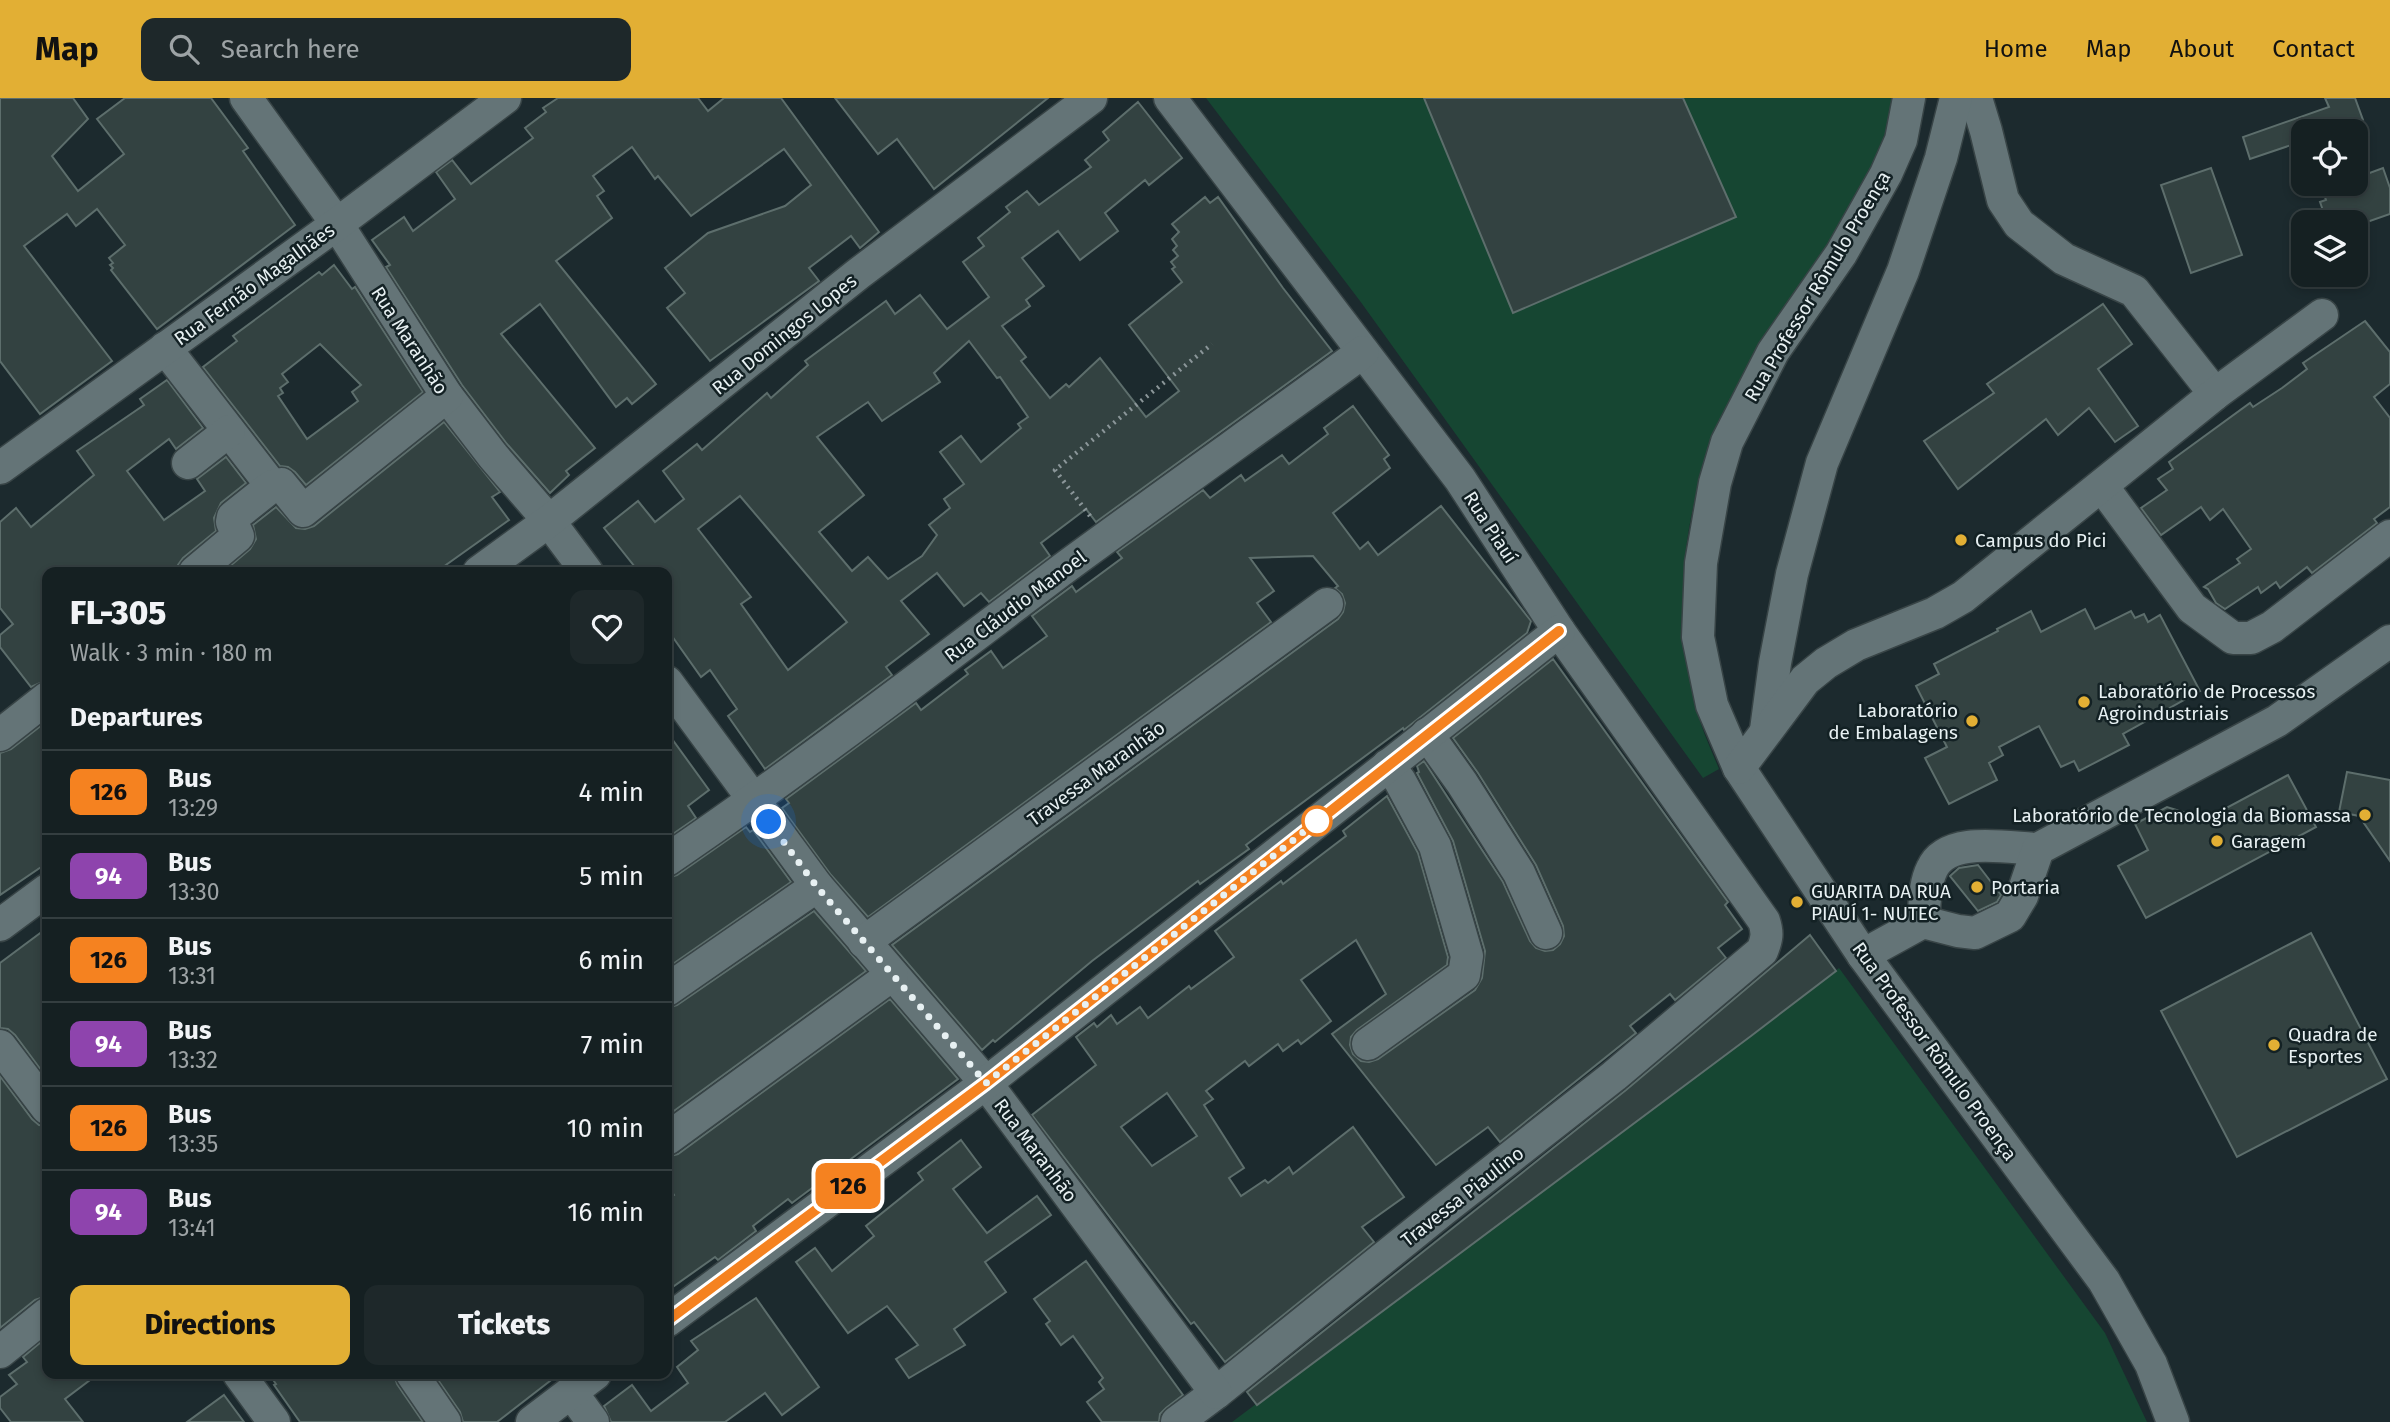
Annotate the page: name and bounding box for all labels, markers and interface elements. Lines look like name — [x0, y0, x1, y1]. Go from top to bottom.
search box — [141, 18, 631, 81]
text: Map — [35, 29, 99, 69]
icon: search — [165, 30, 203, 68]
text: Search here — [221, 34, 360, 65]
text: Home — [1984, 35, 2048, 63]
text: Map — [2086, 35, 2132, 63]
text: About — [2170, 35, 2234, 63]
text: Contact — [2272, 35, 2355, 63]
map controls — [2291, 119, 2368, 287]
button: locate — [2291, 119, 2368, 196]
street label: Rua Professor Rômulo Proença — [1739, 167, 1895, 406]
button: layers — [2291, 210, 2368, 287]
street label: Rua Fernão Magalhães — [170, 218, 339, 350]
street label: Rua Domingos Lopes — [707, 269, 861, 400]
street label: Rua Maranhão — [366, 282, 453, 398]
street label: Rua Piauí — [1459, 487, 1522, 568]
place label: Campus do Pici — [1975, 529, 2107, 552]
marker: Campus do Pici — [1953, 532, 1969, 548]
street label: Rua Cláudio Manoel — [940, 545, 1091, 667]
button: heart — [570, 590, 644, 664]
text: FL-305 — [70, 593, 166, 633]
text: Walk · 3 min · 180 m — [70, 639, 273, 667]
place label: Laboratório de Processos Agroindustriais — [2098, 680, 2315, 725]
marker: Laboratório de Processos Agroindustriais — [2076, 694, 2092, 710]
place label: Laboratório de Embalagens — [1828, 699, 1958, 744]
text: Departures — [70, 702, 203, 733]
marker: Laboratório de Embalagens — [1964, 713, 1980, 729]
street label: Travessa Maranhão — [1023, 716, 1169, 831]
text: Bus — [168, 763, 211, 794]
text: 4 min — [578, 777, 644, 808]
text: 126 — [90, 778, 127, 806]
text: 13:29 — [168, 794, 218, 822]
your location — [751, 804, 786, 839]
place label: Laboratório de Tecnologia da Biomassa — [2012, 804, 2351, 827]
unlabelled marker — [1302, 806, 1332, 836]
marker: Laboratório de Tecnologia da Biomassa — [2357, 807, 2373, 823]
place label: Garagem — [2231, 830, 2306, 853]
marker: Garagem — [2209, 833, 2225, 849]
text: Bus — [168, 847, 211, 878]
text: 5 min — [579, 861, 644, 892]
text: 94 — [95, 862, 122, 890]
place label: Portaria — [1991, 876, 2060, 899]
text: 13:30 — [168, 878, 219, 906]
marker: Portaria — [1969, 879, 1985, 895]
place label: GUARITA DA RUA PIAUÍ 1- NUTEC — [1811, 880, 1951, 925]
marker: GUARITA DA RUA PIAUÍ 1- NUTEC — [1789, 894, 1805, 910]
text: Bus — [168, 931, 211, 962]
street label: Rua Professor Rômulo Proença — [1848, 938, 2022, 1165]
text: 6 min — [578, 945, 644, 976]
text: 126 — [90, 946, 127, 974]
text: 13:31 — [168, 962, 216, 990]
text: Bus — [168, 1015, 211, 1046]
place label: Quadra de Esportes — [2288, 1023, 2378, 1068]
text: 7 min — [581, 1029, 644, 1060]
text: 94 — [95, 1030, 122, 1058]
marker: Quadra de Esportes — [2266, 1037, 2282, 1053]
text: 13:32 — [168, 1046, 218, 1074]
street label: Rua Maranhão — [989, 1094, 1082, 1207]
text: Bus — [168, 1099, 211, 1130]
text: 10 min — [566, 1113, 644, 1144]
text: 126 — [90, 1114, 127, 1142]
text: 13:35 — [168, 1130, 218, 1158]
street label: Travessa Piaulino — [1396, 1141, 1528, 1251]
line badge: 126 — [808, 1163, 888, 1209]
text: 126 — [829, 1172, 867, 1200]
text: Bus — [168, 1183, 211, 1214]
text: 16 min — [567, 1197, 644, 1228]
text: 94 — [95, 1198, 122, 1226]
text: 13:41 — [168, 1214, 216, 1242]
button: Directions — [70, 1285, 350, 1365]
button: Tickets — [364, 1285, 644, 1365]

